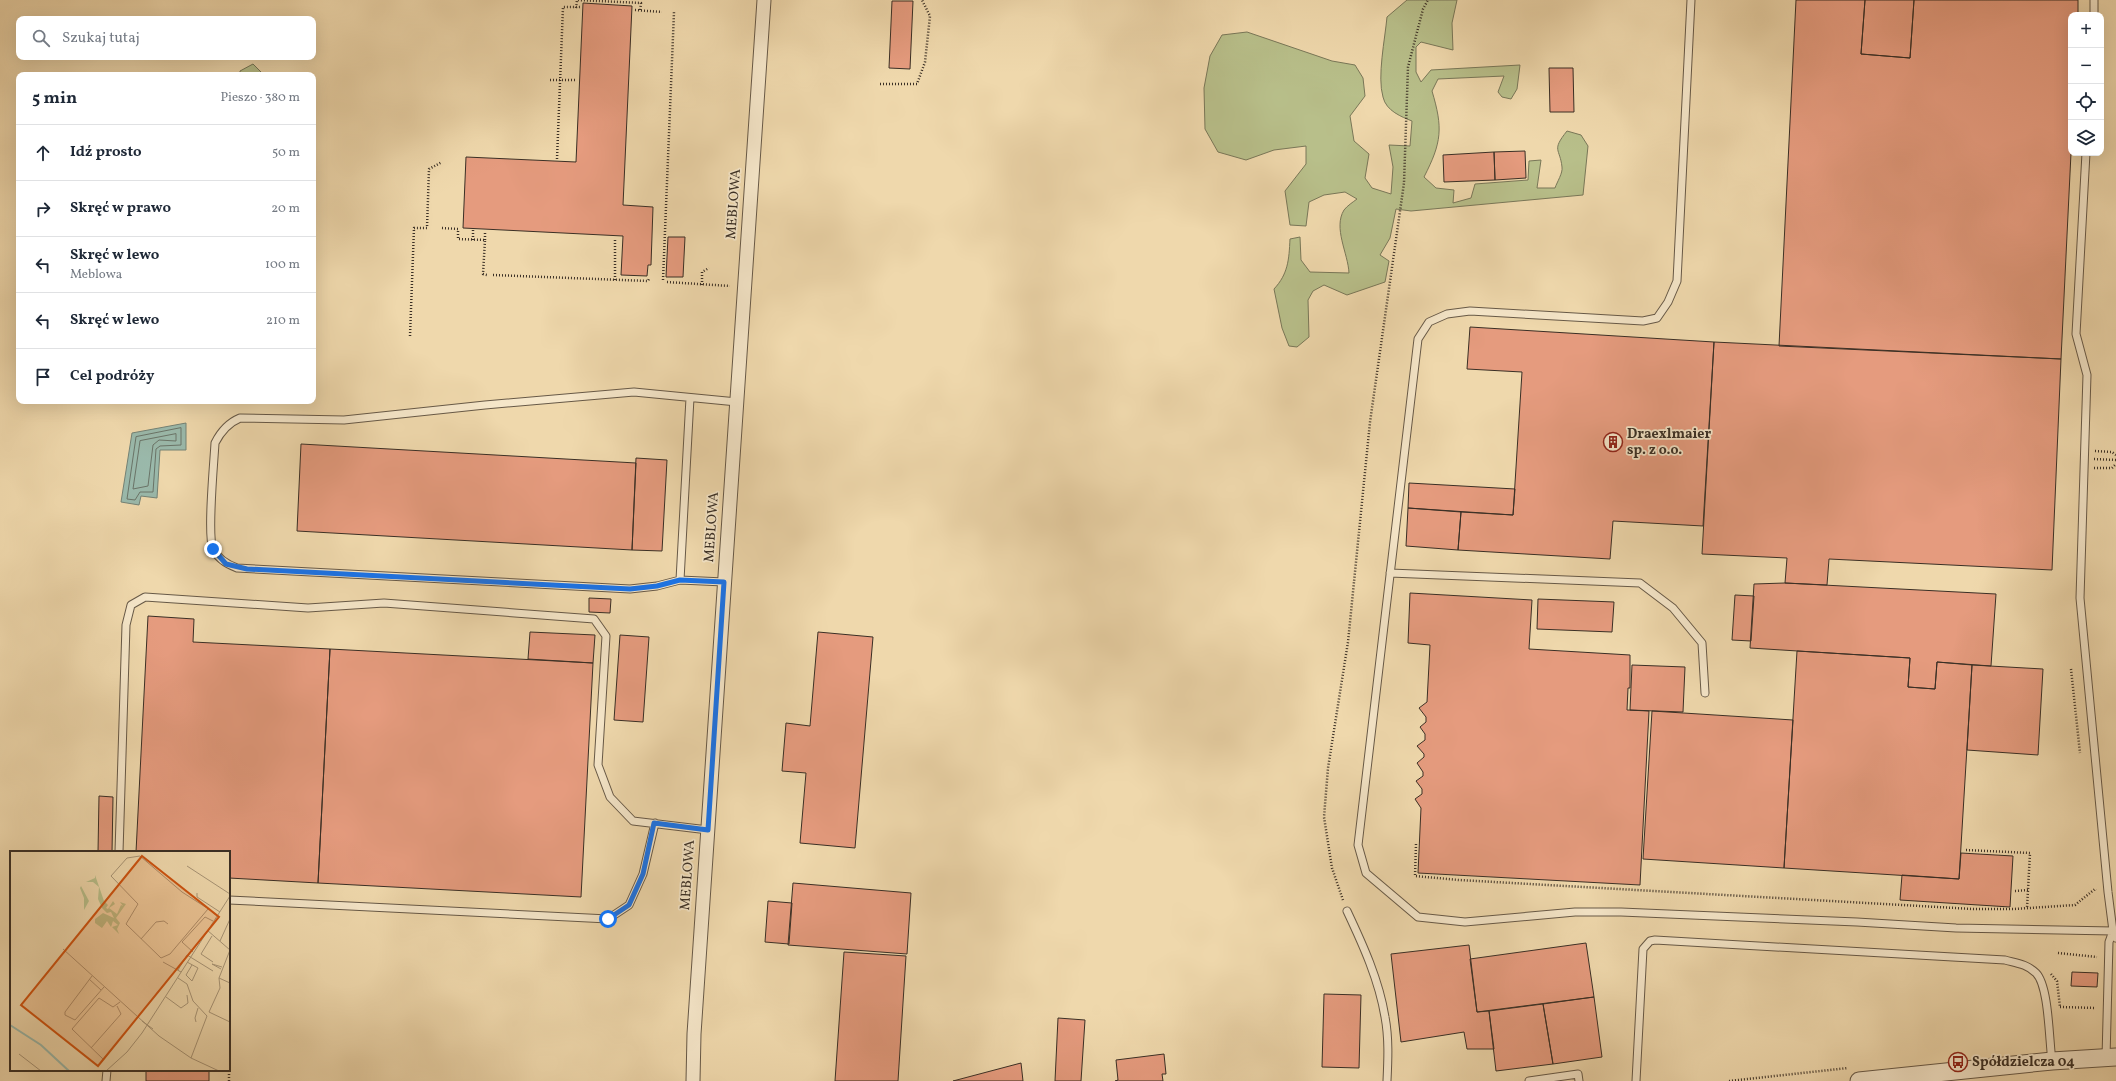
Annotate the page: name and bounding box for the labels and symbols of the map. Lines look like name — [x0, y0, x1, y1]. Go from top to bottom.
street label: MEBLOWA — [722, 168, 746, 240]
place label: Draexlmaier sp. z o.o. — [1627, 425, 1711, 460]
building icon: Draexlmaier sp. z o.o. — [1602, 431, 1624, 453]
street label: MEBLOWA — [700, 491, 724, 563]
route end — [204, 540, 222, 558]
street label: MEBLOWA — [676, 839, 700, 911]
inset map — [10, 851, 230, 1071]
route start — [599, 910, 617, 928]
bus stop icon: Spółdzielcza 04 — [1947, 1051, 1969, 1073]
place label: Spółdzielcza 04 — [1972, 1053, 2075, 1072]

